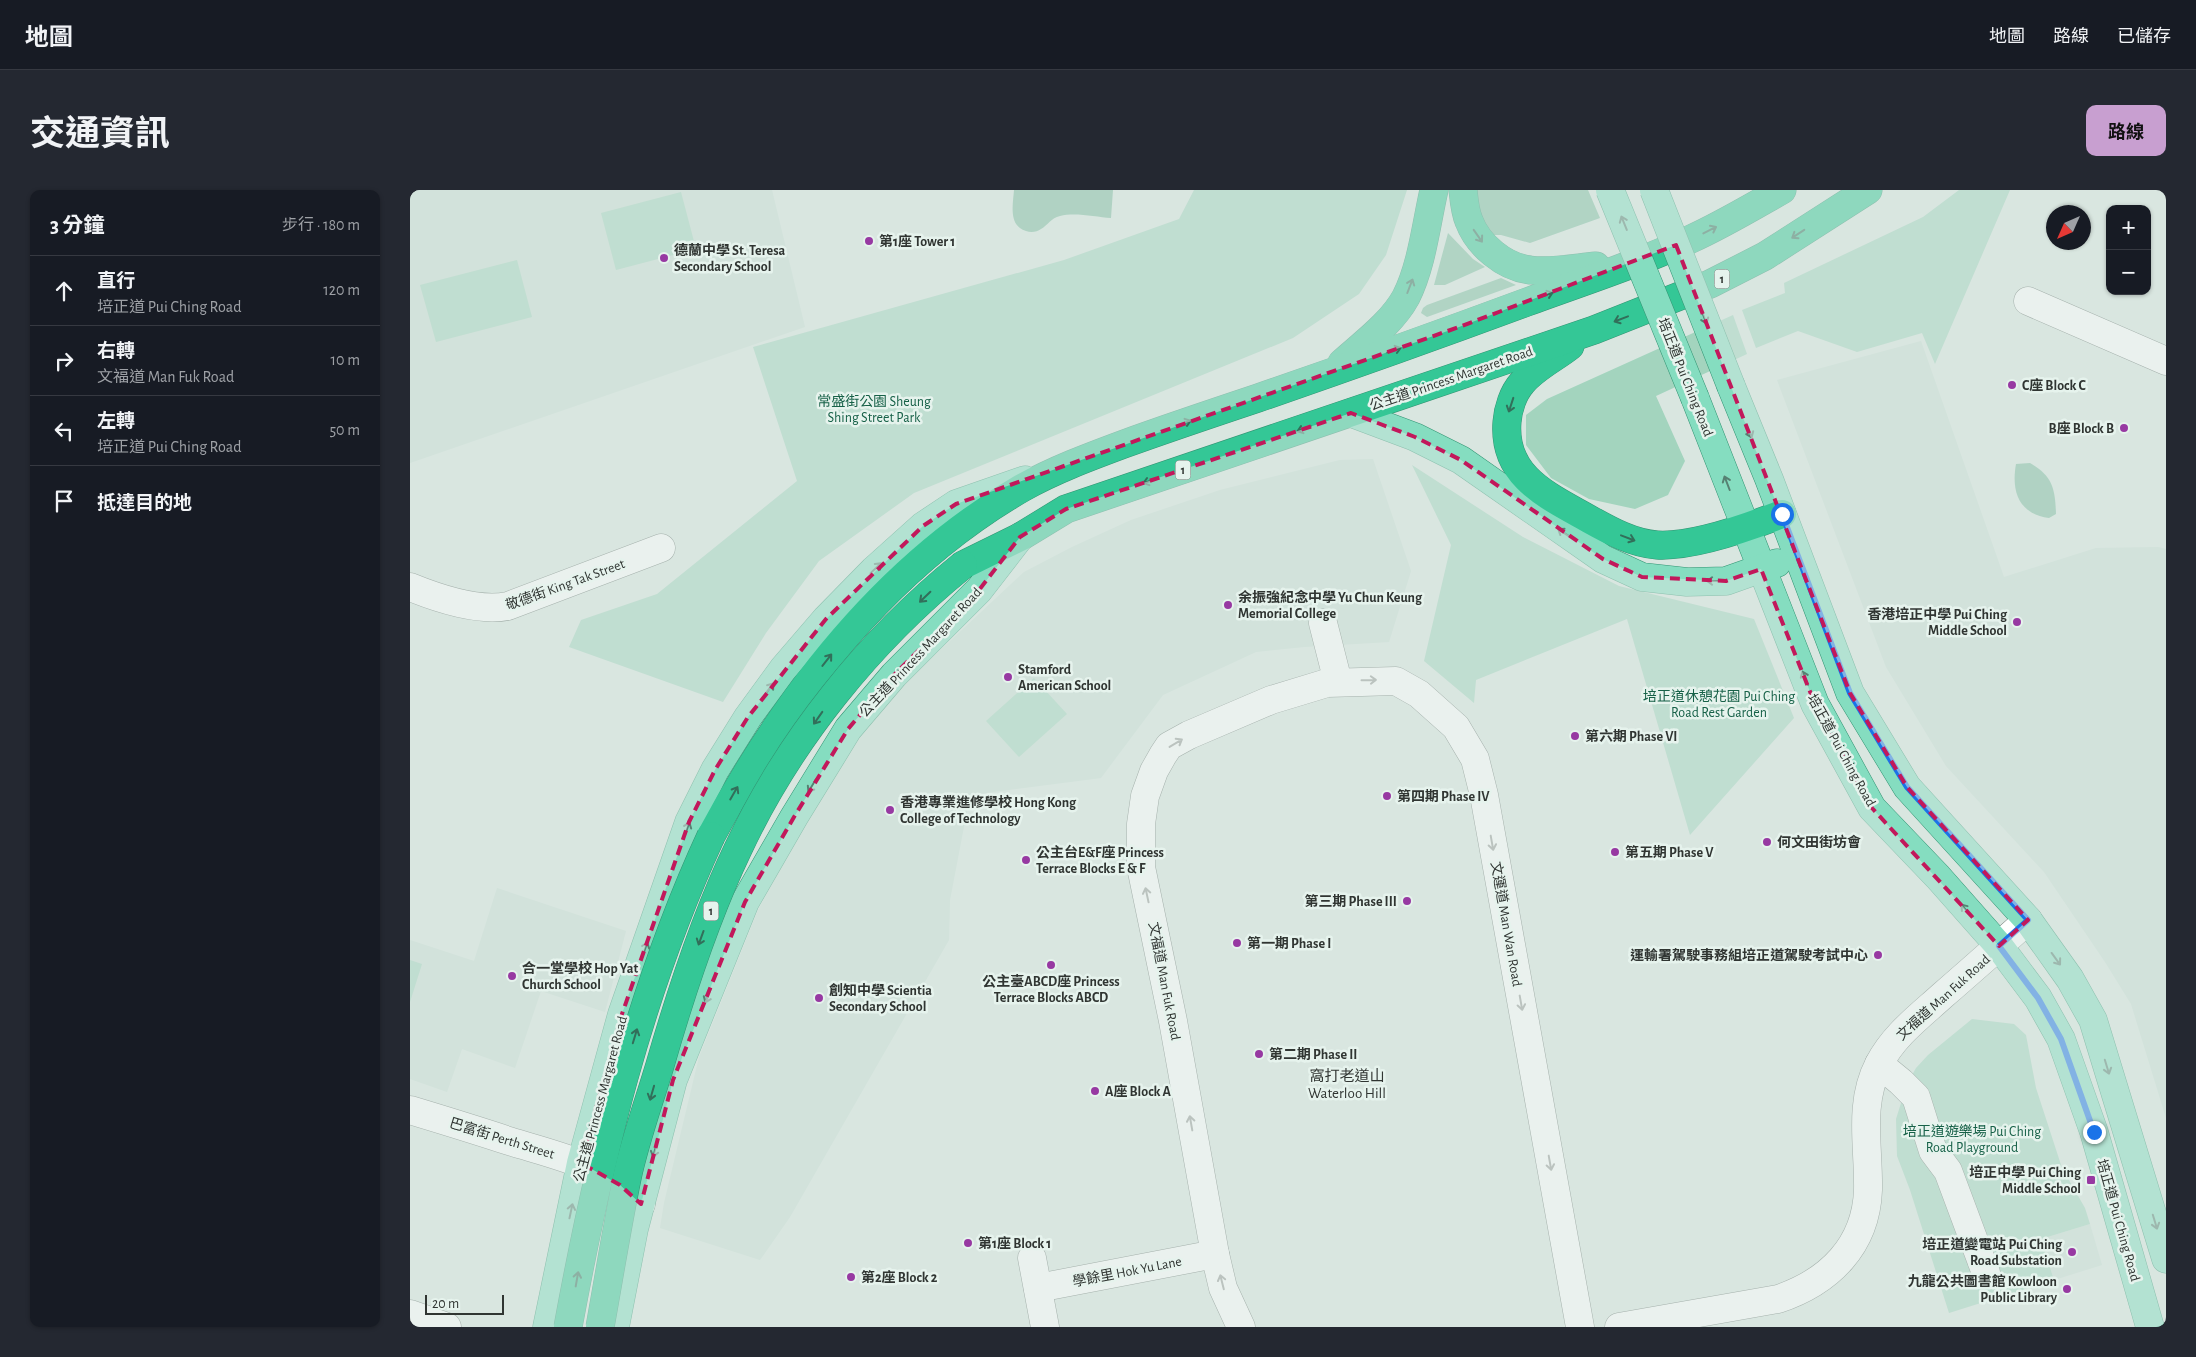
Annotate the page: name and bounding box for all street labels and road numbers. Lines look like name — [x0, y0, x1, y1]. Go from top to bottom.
road number: 1 — [1714, 270, 1730, 288]
street label: 培正道 Pui Ching Road — [1655, 315, 1717, 439]
street label: 公主道 Princess Margaret Road — [1368, 343, 1535, 413]
road number: 1 — [1176, 460, 1190, 480]
street label: 敬德街 King Tak Street — [503, 555, 627, 613]
street label: 公主道 Princess Margaret Road — [856, 585, 984, 720]
street label: 培正道 Pui Ching Road — [1804, 691, 1880, 809]
street label: 文運道 Man Wan Road — [1488, 860, 1525, 988]
road number: 1 — [704, 901, 718, 920]
street label: 文福道 Man Fuk Road — [1146, 921, 1183, 1042]
street label: 文福道 Man Fuk Road — [1894, 952, 1993, 1043]
street label: 公主道 Princess Margaret Road — [571, 1014, 630, 1184]
street label: 巴富街 Perth Street — [448, 1115, 557, 1162]
street label: 培正道 Pui Ching Road — [2094, 1157, 2144, 1283]
street label: 學餘里 Hok Yu Lane — [1071, 1254, 1183, 1289]

